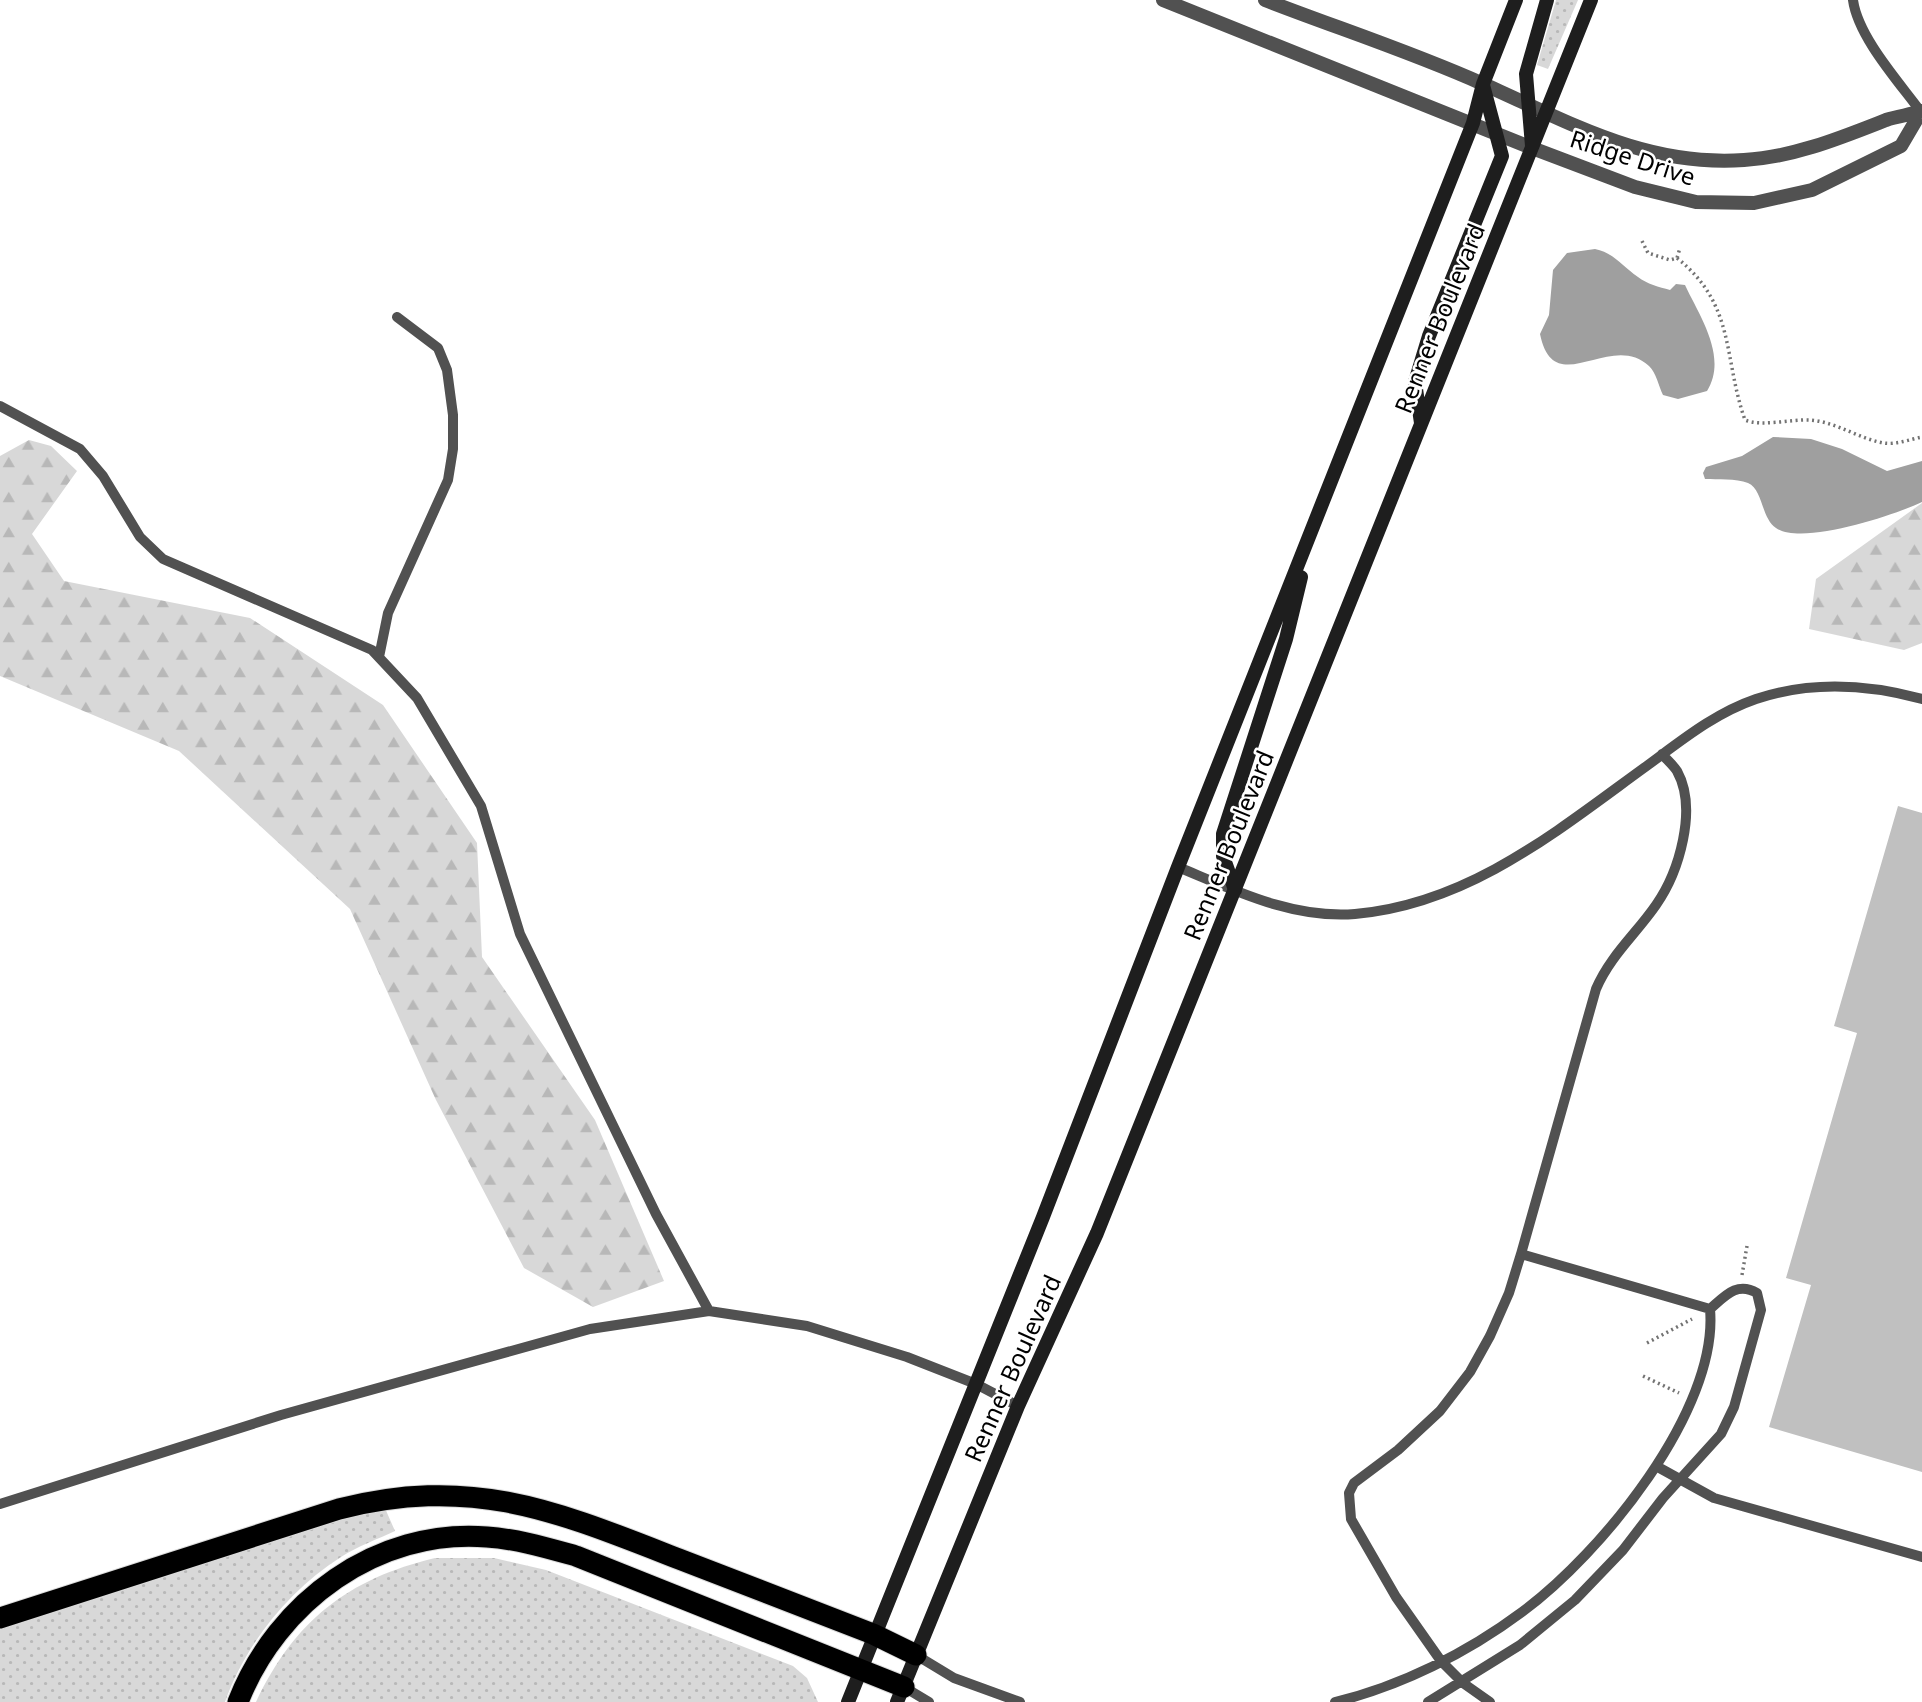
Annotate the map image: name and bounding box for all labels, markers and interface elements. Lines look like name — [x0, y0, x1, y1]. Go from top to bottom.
street label: Ridge Drive — [1566, 121, 1700, 193]
street label: Renner Boulevard — [1386, 218, 1492, 418]
street label: Renner Boulevard — [1175, 745, 1281, 945]
street label: Renner Boulevard — [956, 1269, 1068, 1467]

